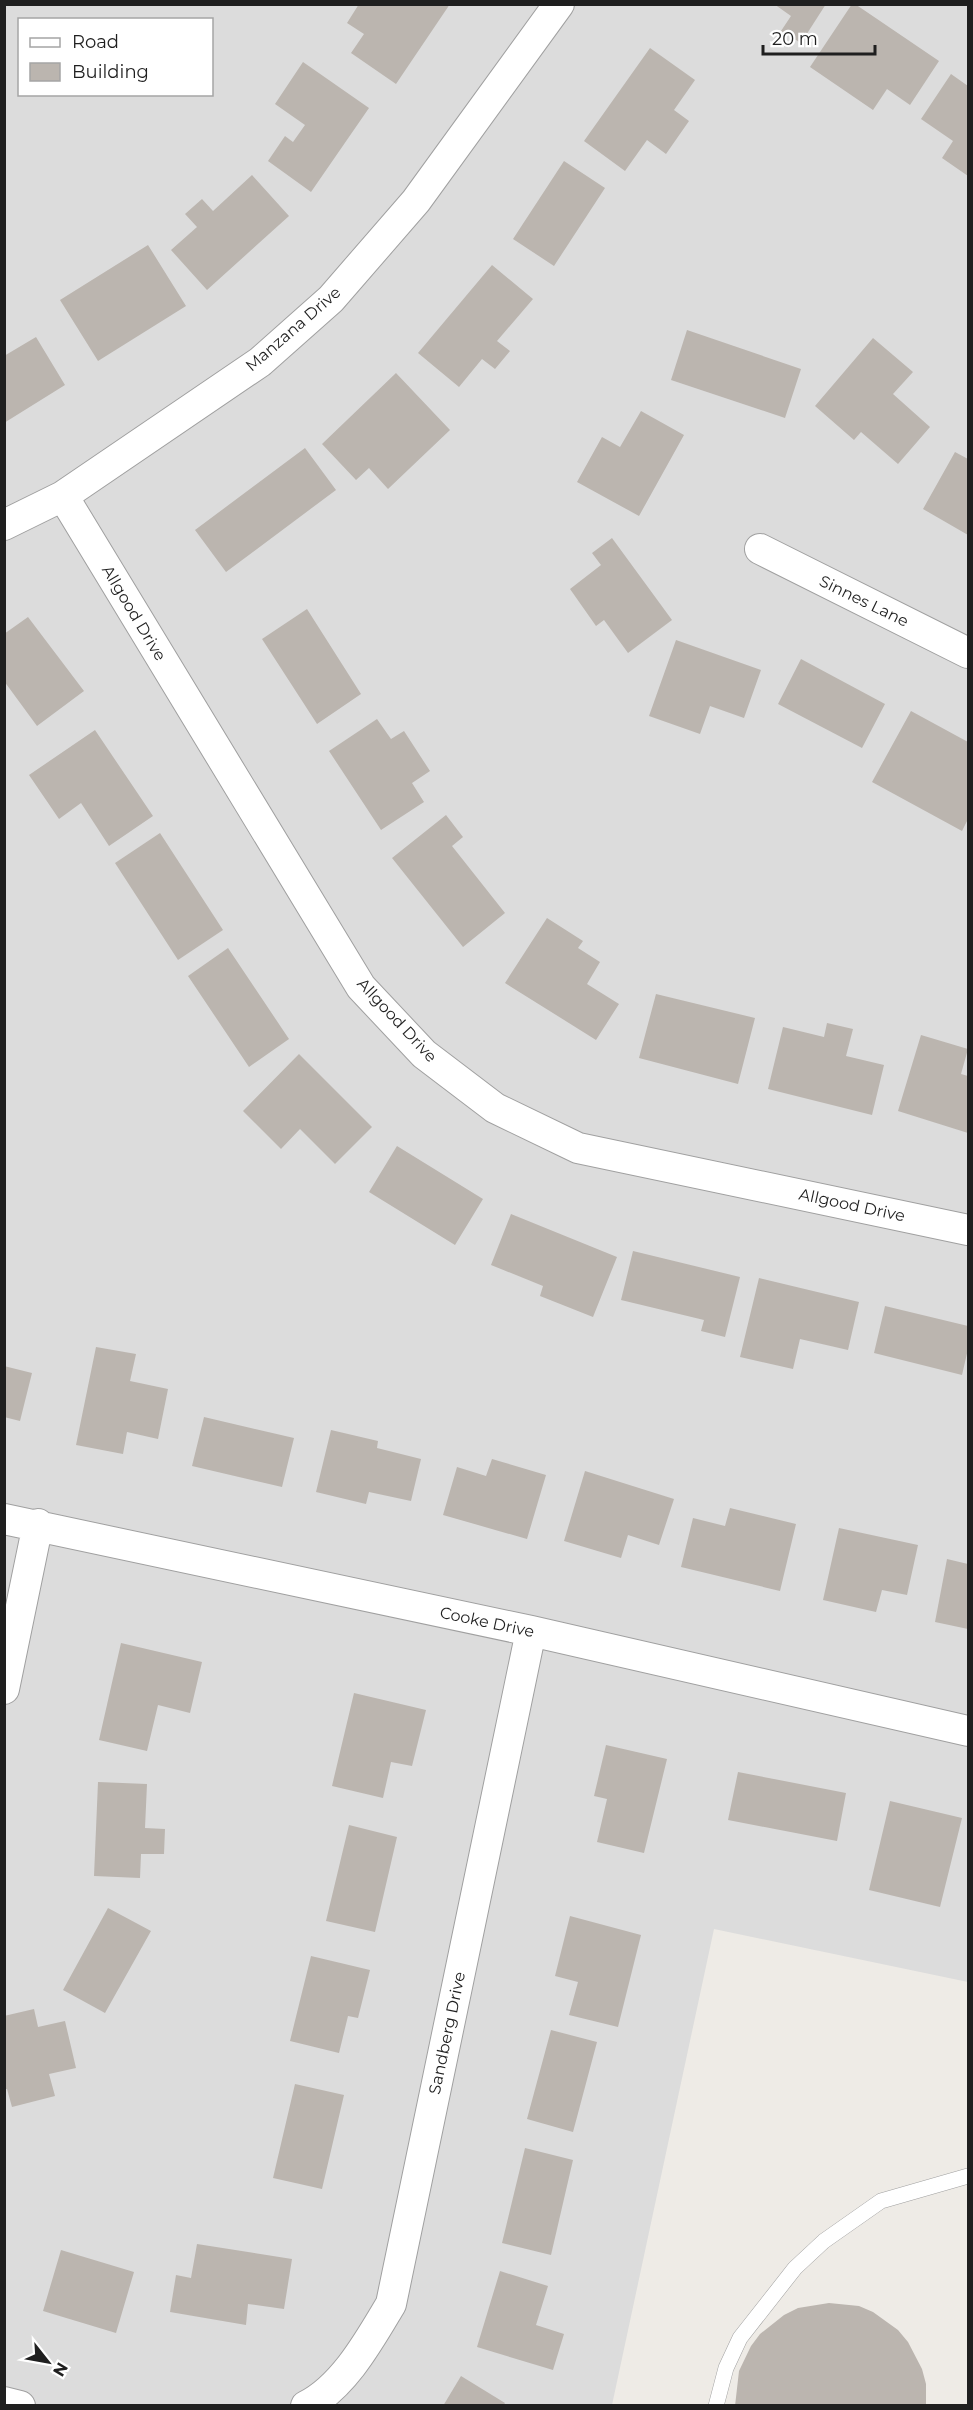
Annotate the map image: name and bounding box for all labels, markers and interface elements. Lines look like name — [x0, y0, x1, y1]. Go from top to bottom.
legend — [18, 18, 213, 96]
scale bar — [763, 18, 876, 56]
text: 20 m — [772, 28, 818, 50]
text: Road — [72, 31, 119, 53]
text: Building — [72, 61, 149, 83]
street label: Manzana Drive — [242, 283, 344, 375]
street label: Allgood Drive — [98, 562, 170, 664]
street label: Sinnes Lane — [816, 571, 912, 631]
street label: Allgood Drive — [353, 974, 441, 1066]
street label: Allgood Drive — [797, 1184, 907, 1226]
street label: Cooke Drive — [438, 1603, 536, 1641]
street label: Sandberg Drive — [425, 1970, 469, 2096]
north arrow — [18, 2332, 78, 2392]
text: N — [49, 2359, 72, 2380]

